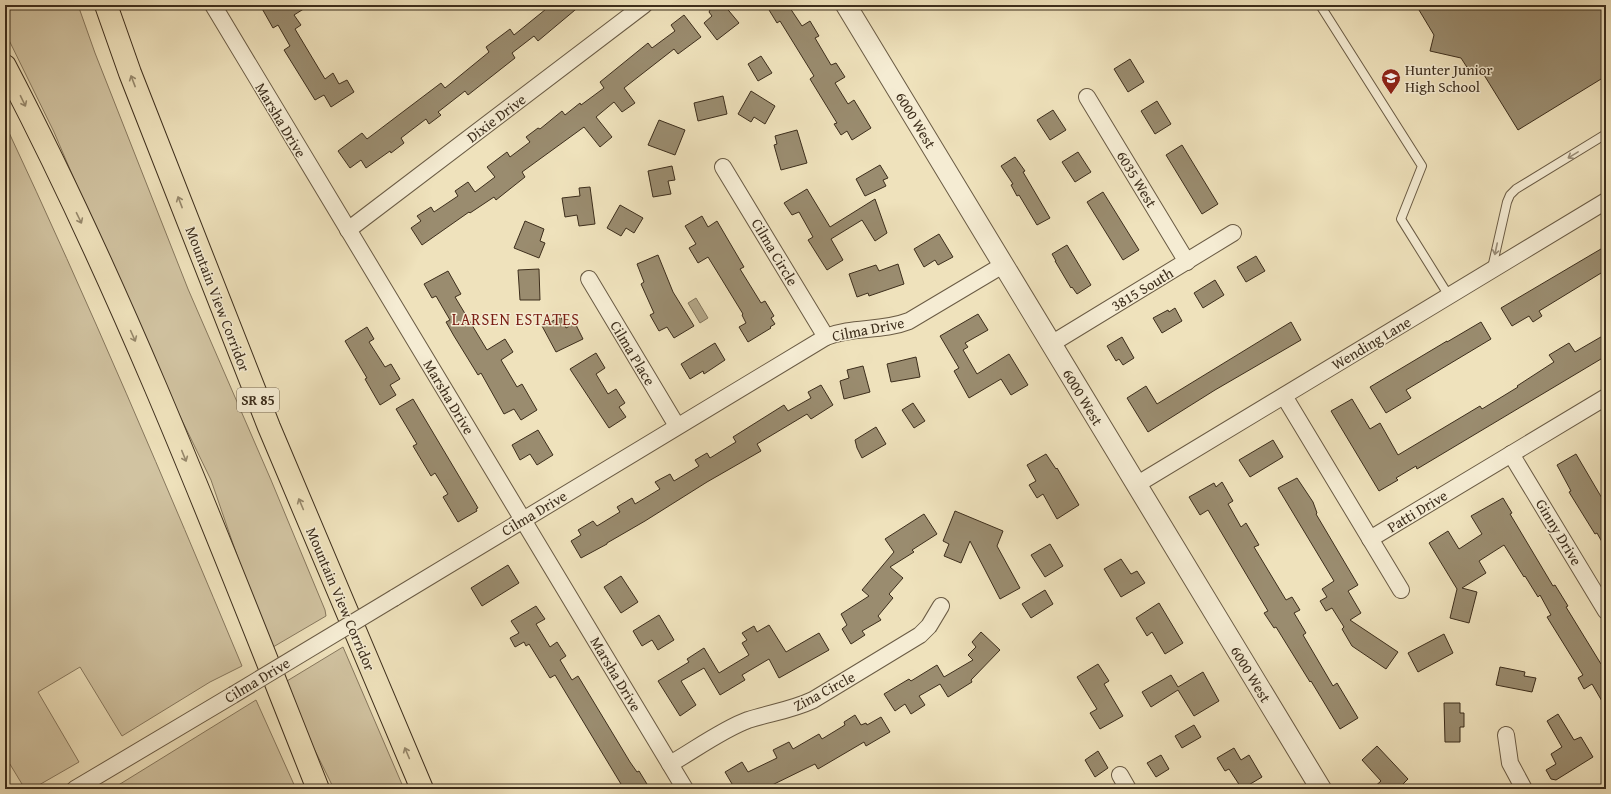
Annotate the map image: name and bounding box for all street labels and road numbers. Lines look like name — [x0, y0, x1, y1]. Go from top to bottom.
street label: Marsha Drive — [250, 79, 312, 161]
street label: 6000 West — [891, 88, 941, 153]
street label: Dixie Drive — [462, 89, 530, 147]
street label: 6035 West — [1112, 147, 1162, 212]
street label: Cilma Circle — [747, 214, 803, 290]
street label: Mountain View Corridor — [181, 223, 255, 375]
street label: 3815 South — [1107, 262, 1177, 316]
street label: Wending Lane — [1327, 311, 1415, 375]
street label: Cilma Drive — [830, 312, 906, 346]
street label: Cilma Place — [605, 317, 661, 389]
street label: Marsha Drive — [418, 356, 480, 438]
street label: 6000 West — [1058, 365, 1108, 430]
road number: SR 85 — [237, 388, 279, 412]
street label: Cilma Drive — [497, 485, 571, 541]
street label: Patti Drive — [1383, 485, 1451, 537]
street label: Ginny Drive — [1531, 495, 1587, 569]
street label: Mountain View Corridor — [301, 524, 381, 674]
street label: Marsha Drive — [585, 633, 647, 715]
street label: 6000 West — [1226, 642, 1276, 707]
street label: Cilma Drive — [220, 652, 294, 708]
street label: Zina Circle — [789, 666, 859, 716]

